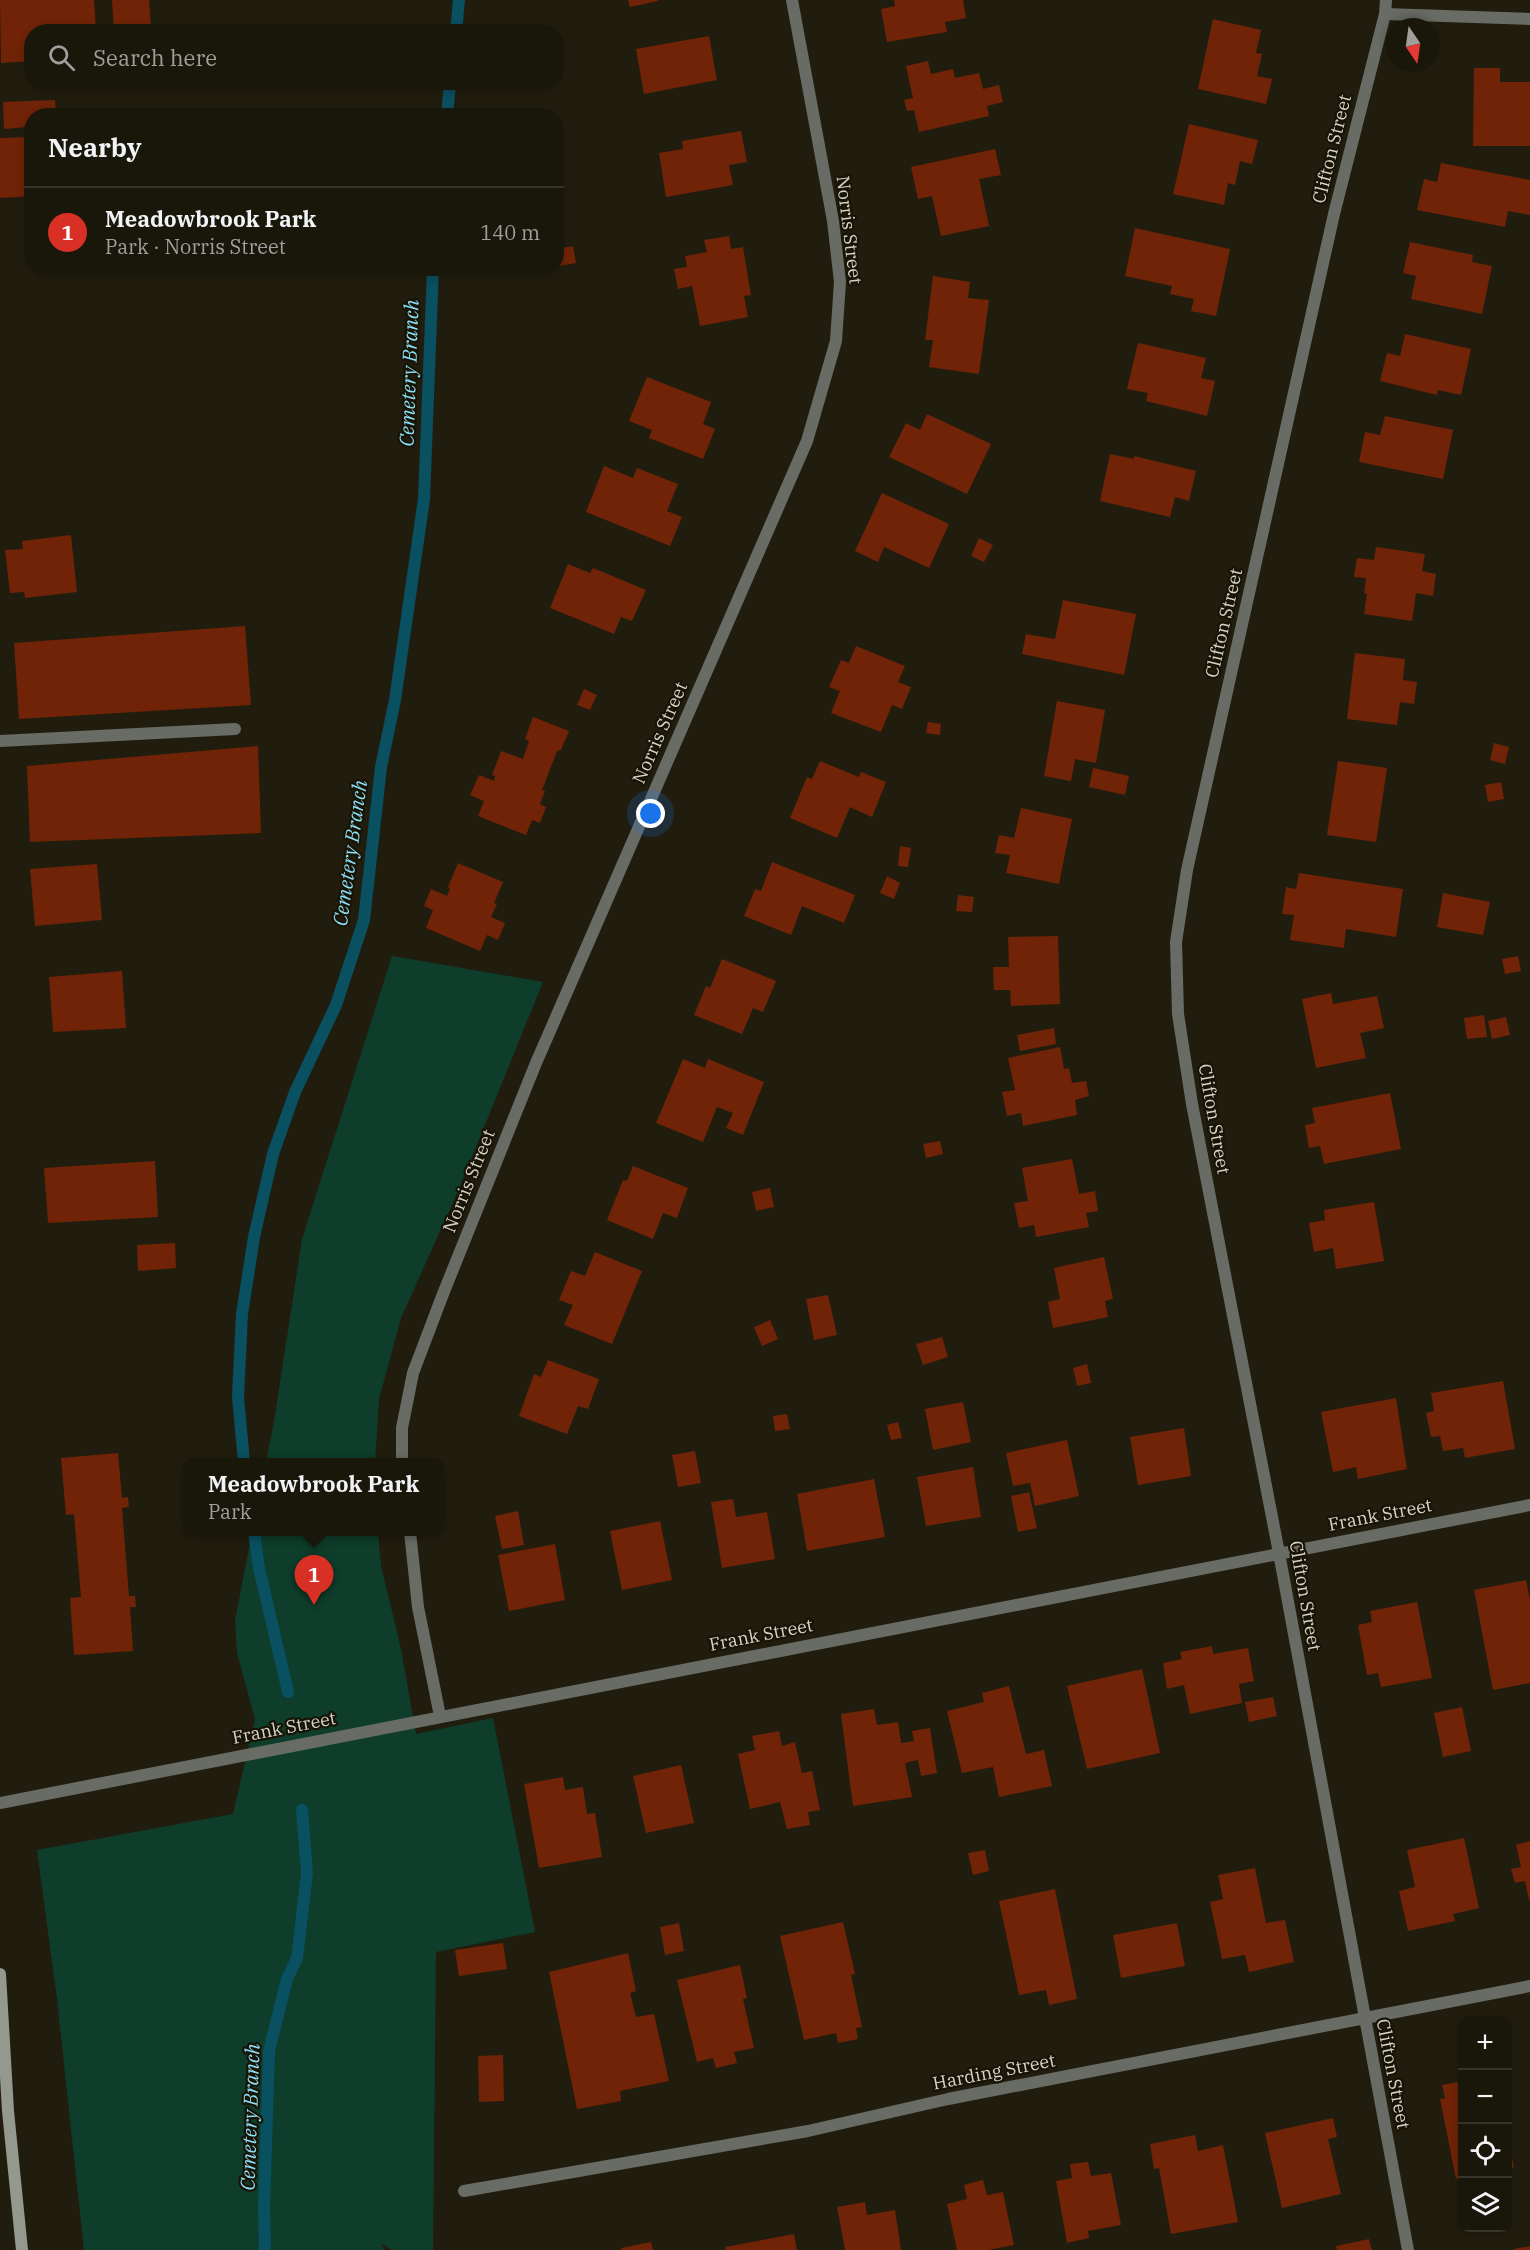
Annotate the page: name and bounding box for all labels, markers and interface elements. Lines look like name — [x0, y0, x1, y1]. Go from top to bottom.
north arrow — [1386, 18, 1440, 72]
search box — [24, 24, 564, 90]
icon: search — [45, 41, 78, 74]
text: Search here — [93, 43, 217, 72]
street label: Clifton Street — [1307, 92, 1356, 206]
text: Nearby — [48, 130, 142, 164]
street label: Norris Street — [831, 174, 868, 286]
text: Meadowbrook Park — [105, 204, 316, 233]
text: 1 — [62, 219, 74, 246]
text: 140 m — [480, 219, 540, 246]
text: Park · Norris Street — [105, 233, 286, 260]
water label: Cemetery Branch — [392, 299, 425, 447]
street label: Clifton Street — [1200, 566, 1247, 680]
street label: Norris Street — [627, 678, 692, 787]
water label: Cemetery Branch — [326, 778, 373, 928]
your location — [636, 799, 665, 828]
street label: Clifton Street — [1193, 1062, 1236, 1176]
street label: Norris Street — [437, 1126, 500, 1236]
popup — [183, 1458, 444, 1536]
text: Meadowbrook Park — [208, 1469, 419, 1498]
street label: Frank Street — [1326, 1493, 1434, 1536]
text: Park — [208, 1498, 252, 1525]
street label: Clifton Street — [1284, 1539, 1327, 1653]
pin: 1 — [294, 1556, 334, 1605]
street label: Frank Street — [707, 1613, 815, 1656]
street label: Frank Street — [230, 1706, 338, 1749]
map controls — [1458, 2016, 1512, 2232]
button: + — [1458, 2016, 1512, 2070]
street label: Clifton Street — [1372, 2017, 1415, 2131]
water label: Cemetery Branch — [233, 2043, 266, 2191]
street label: Harding Street — [931, 2048, 1057, 2095]
button: − — [1458, 2070, 1512, 2124]
button: locate — [1458, 2124, 1512, 2178]
button: layers — [1458, 2178, 1512, 2232]

